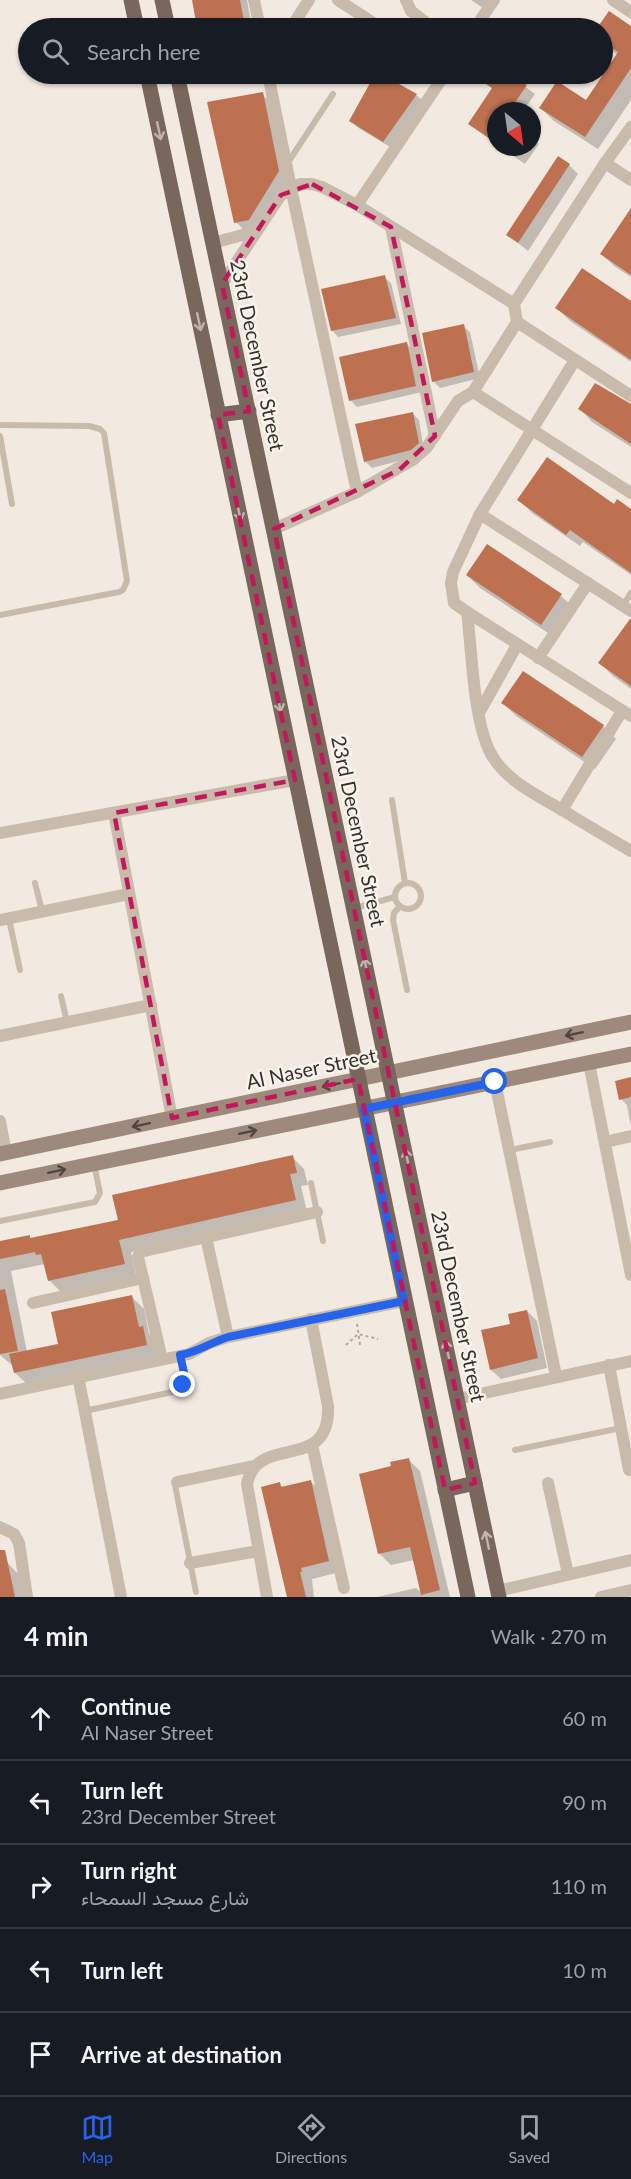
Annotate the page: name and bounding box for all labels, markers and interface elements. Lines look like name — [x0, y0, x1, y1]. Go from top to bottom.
search box — [18, 18, 613, 84]
icon: search — [39, 35, 72, 68]
text: Search here — [87, 38, 200, 65]
north arrow — [487, 102, 541, 156]
one-way arrow — [153, 121, 165, 140]
street label: 23rd December Street — [226, 257, 290, 453]
one-way arrow — [193, 312, 205, 331]
one-way arrow — [233, 503, 245, 522]
one-way arrow — [274, 693, 285, 713]
street label: 23rd December Street — [327, 733, 391, 929]
one-way arrow — [360, 958, 371, 978]
one-way arrow — [564, 1029, 584, 1040]
street label: Al Naser Street — [244, 1043, 378, 1093]
route start — [481, 1068, 507, 1094]
one-way arrow — [322, 1080, 342, 1091]
one-way arrow — [131, 1120, 151, 1131]
one-way arrow — [238, 1126, 258, 1137]
one-way arrow — [400, 1149, 412, 1168]
one-way arrow — [47, 1165, 67, 1176]
street label: 23rd December Street — [427, 1208, 491, 1404]
one-way arrow — [441, 1340, 452, 1359]
route end — [169, 1371, 195, 1397]
one-way arrow — [481, 1531, 492, 1550]
text: 4 min — [24, 1620, 88, 1652]
text: Walk · 270 m — [491, 1624, 607, 1648]
text: Continue — [81, 1693, 171, 1720]
icon: ahead — [24, 1702, 57, 1735]
text: 60 m — [562, 1706, 607, 1730]
text: Al Naser Street — [81, 1720, 213, 1744]
text: Turn left — [81, 1777, 163, 1804]
icon: left — [24, 1786, 57, 1819]
text: 90 m — [562, 1790, 607, 1814]
text: 23rd December Street — [81, 1804, 276, 1828]
text: Turn right — [81, 1857, 176, 1884]
icon: right — [24, 1870, 57, 1903]
text: 110 m — [551, 1874, 607, 1898]
text: شارع مسجد السمحاء — [81, 1885, 249, 1909]
icon: left — [24, 1954, 57, 1987]
text: Turn left — [81, 1957, 163, 1984]
text: 10 m — [562, 1958, 607, 1982]
icon: arrive — [24, 2038, 57, 2071]
text: Arrive at destination — [81, 2041, 282, 2068]
tab: Map — [81, 2111, 114, 2166]
tab: Directions — [275, 2111, 347, 2166]
tab: Saved — [509, 2111, 550, 2166]

